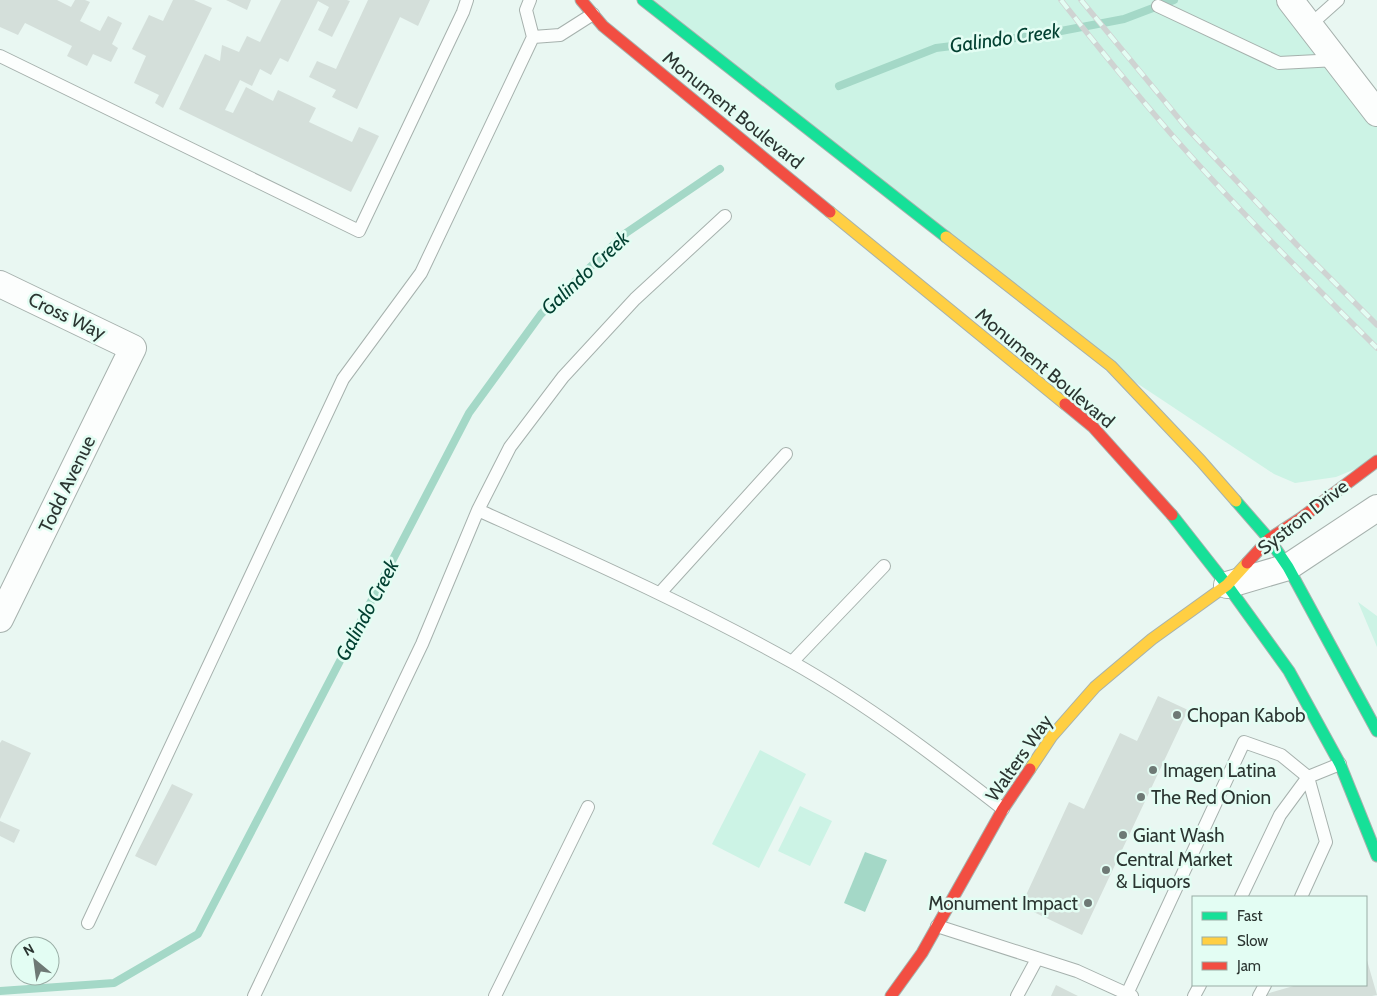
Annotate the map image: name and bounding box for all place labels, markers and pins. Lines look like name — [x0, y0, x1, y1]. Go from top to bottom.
place label: Chopan Kabob — [1187, 704, 1305, 727]
marker: Chopan Kabob — [1171, 709, 1183, 721]
place label: Imagen Latina — [1163, 759, 1276, 782]
marker: Imagen Latina — [1147, 764, 1159, 776]
place label: The Red Onion — [1151, 786, 1271, 809]
marker: The Red Onion — [1135, 791, 1147, 803]
place label: Giant Wash — [1133, 824, 1224, 847]
marker: Giant Wash — [1117, 829, 1129, 841]
place label: Central Market & Liquors — [1116, 848, 1233, 893]
marker: Central Market & Liquors — [1100, 864, 1112, 876]
place label: Monument Impact — [928, 892, 1079, 915]
marker: Monument Impact — [1082, 897, 1094, 909]

